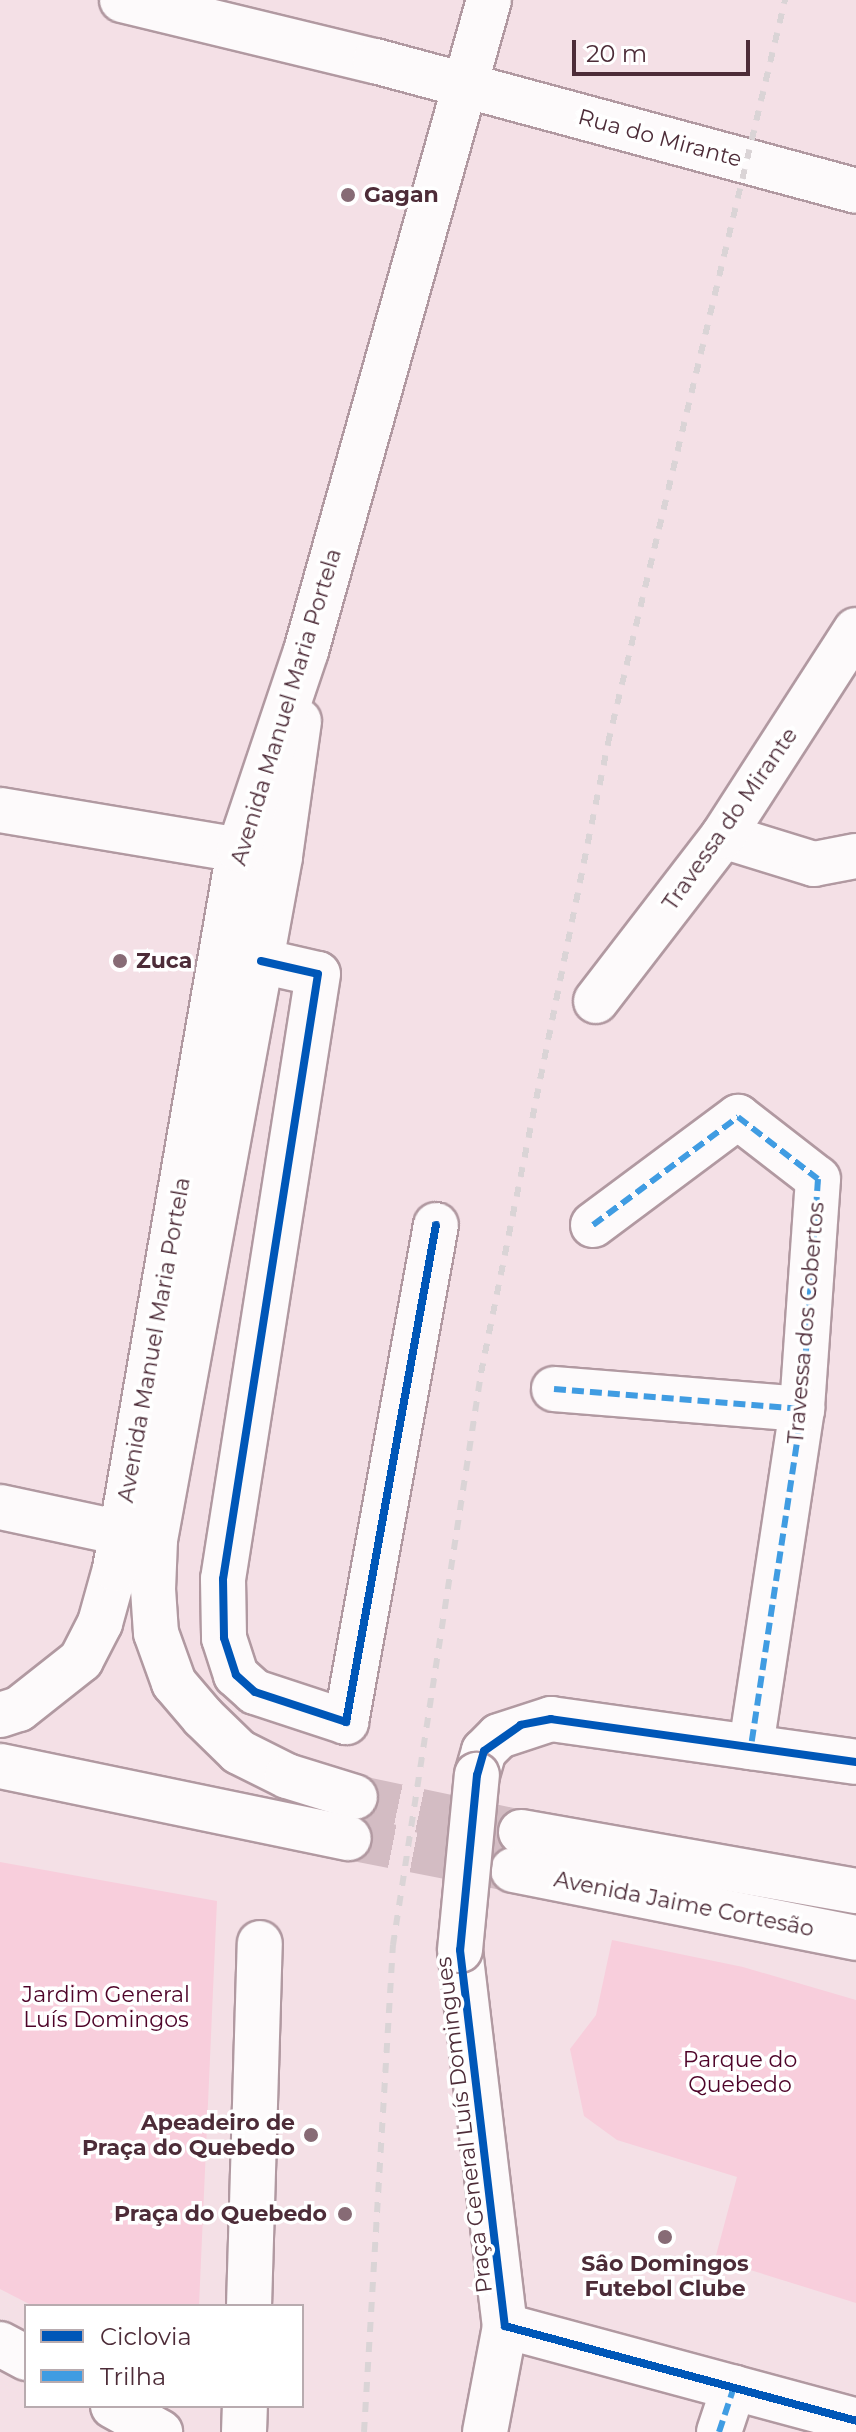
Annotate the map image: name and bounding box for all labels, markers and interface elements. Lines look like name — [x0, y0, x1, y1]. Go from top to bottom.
scale bar — [576, 24, 754, 74]
text: 20 m — [586, 39, 647, 68]
street label: Rua do Mirante — [575, 103, 745, 173]
place label: Gagan — [364, 182, 439, 208]
marker: Gagan — [339, 186, 357, 204]
street label: Avenida Manuel Maria Portela — [225, 546, 347, 868]
street label: Travessa do Mirante — [657, 723, 803, 915]
place label: Zuca — [136, 948, 192, 974]
marker: Zuca — [111, 952, 129, 970]
street label: Avenida Manuel Maria Portela — [112, 1175, 196, 1505]
street label: Travessa dos Cobertos — [782, 1201, 830, 1445]
street label: Avenida Jaime Cortesão — [552, 1866, 816, 1942]
street label: Praça General Luís Domingues — [430, 1955, 498, 2295]
park label: Jardim General Luís Domingos — [22, 1981, 190, 2032]
park label: Parque do Quebedo — [683, 2046, 797, 2098]
place label: Apeadeiro de Praça do Quebedo — [82, 2109, 295, 2160]
marker: Apeadeiro de Praça do Quebedo — [302, 2126, 320, 2144]
place label: Praça do Quebedo — [114, 2201, 327, 2227]
marker: Praça do Quebedo — [334, 2203, 356, 2225]
marker: Sâo Domingos Futebol Clube — [656, 2228, 674, 2246]
place label: Sâo Domingos Futebol Clube — [581, 2250, 749, 2302]
legend — [24, 2304, 304, 2408]
text: Ciclovia — [100, 2322, 192, 2351]
text: Trilha — [100, 2362, 166, 2391]

